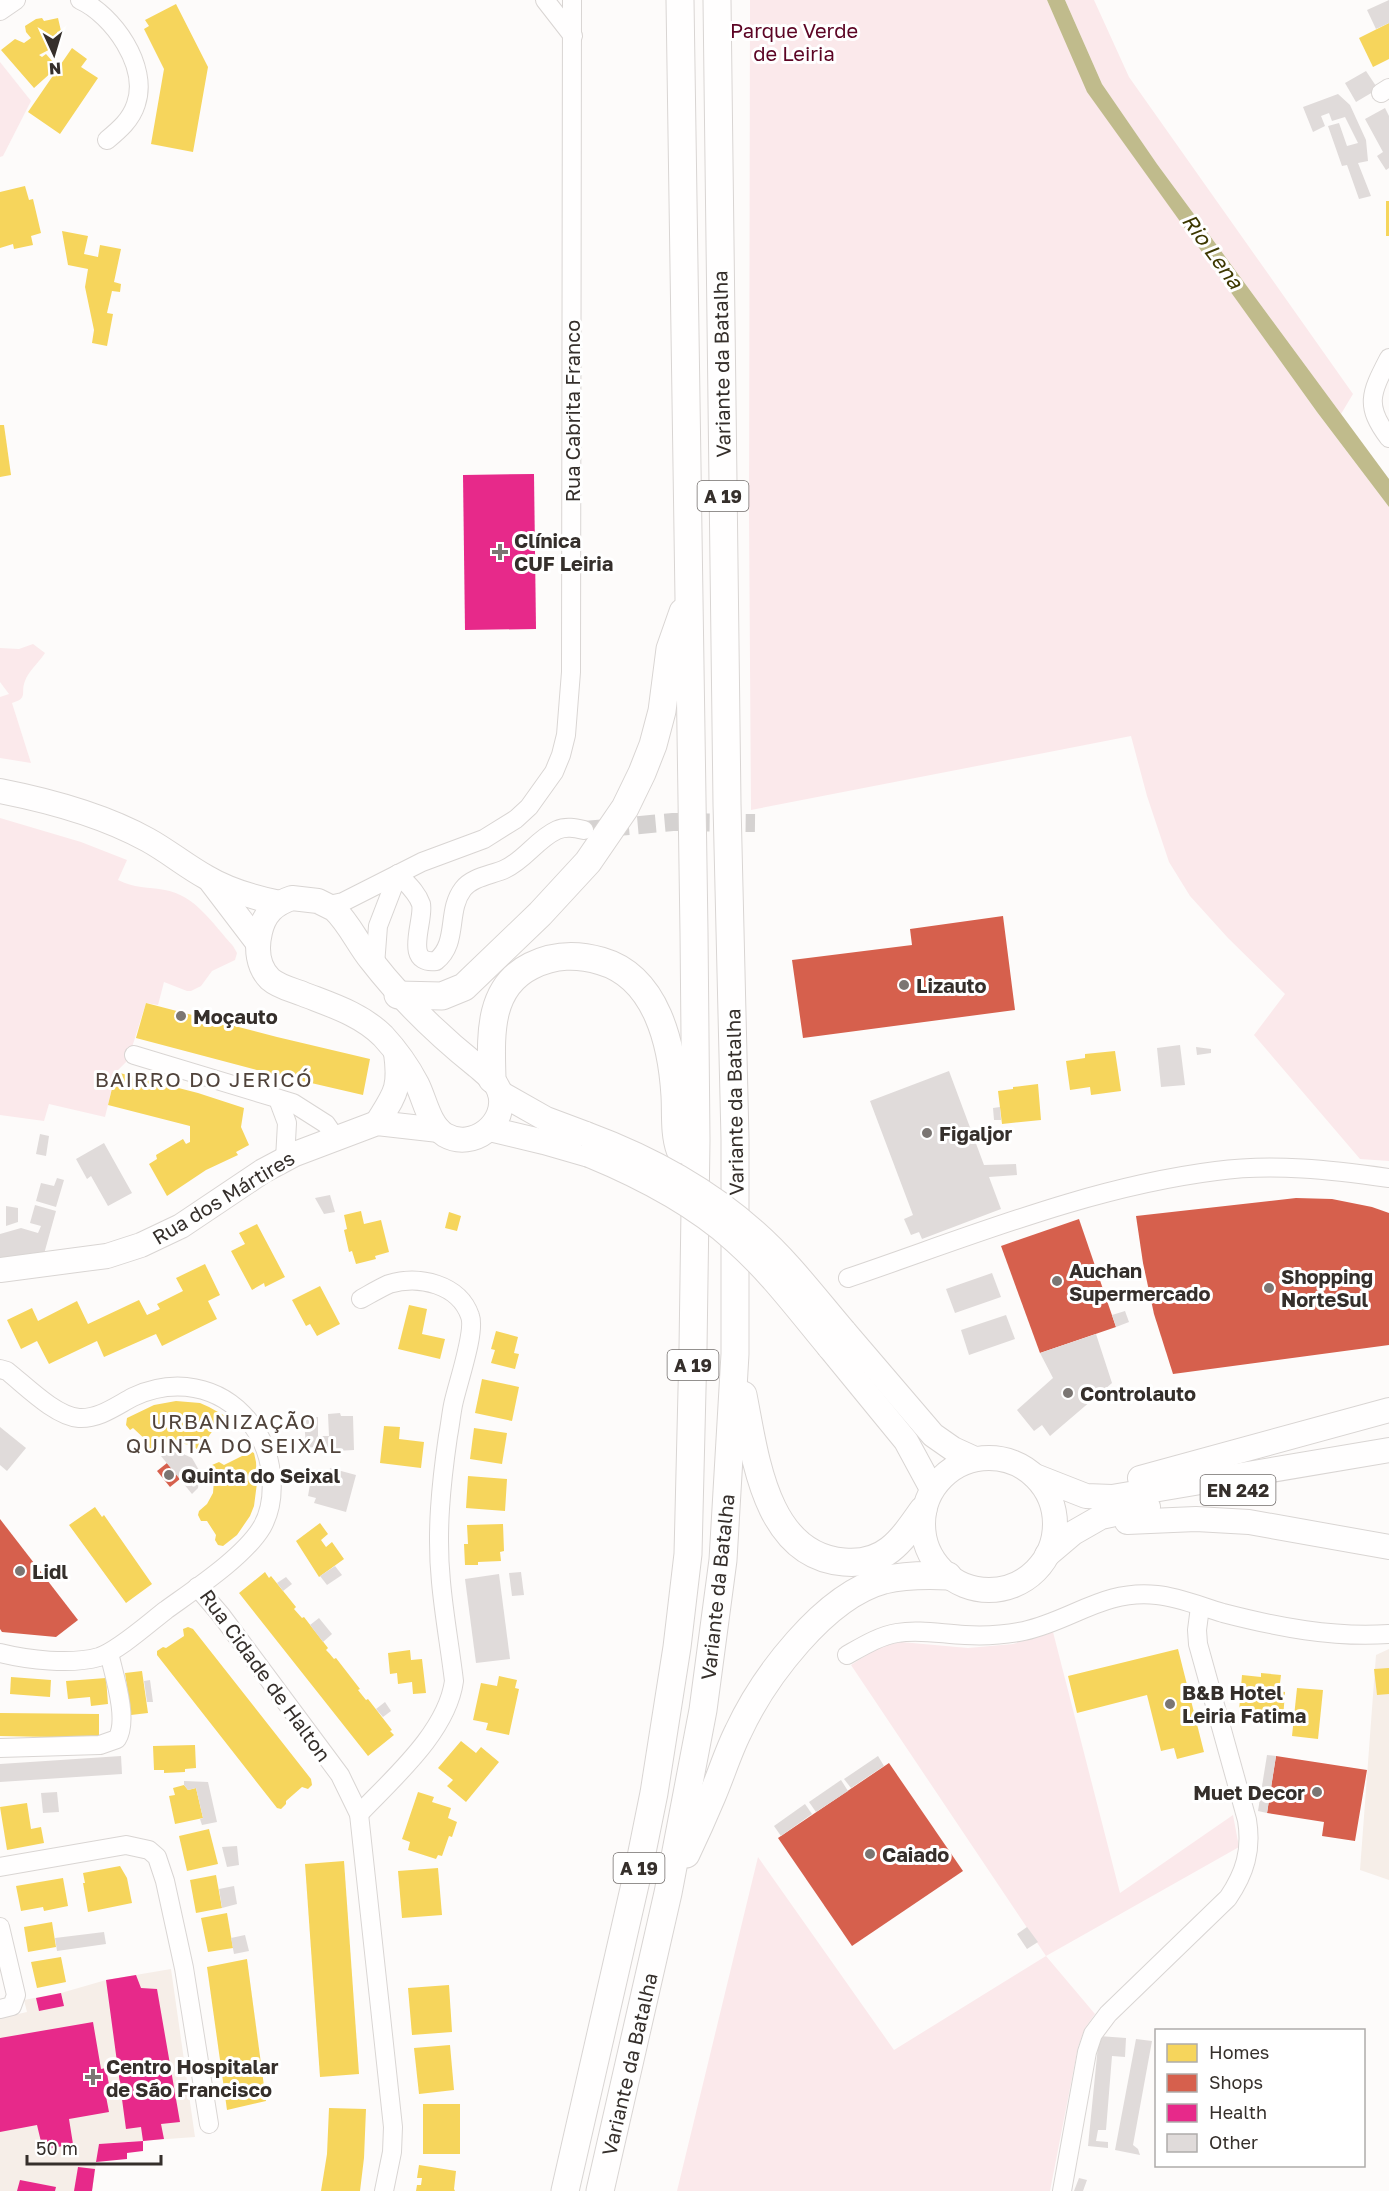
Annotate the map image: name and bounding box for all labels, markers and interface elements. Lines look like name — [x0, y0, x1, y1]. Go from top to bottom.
park label: Parque Verde de Leiria — [730, 18, 858, 65]
north arrow — [24, 24, 84, 84]
text: N — [48, 59, 62, 79]
water label: Rio Lena — [1177, 208, 1250, 295]
street label: Variante da Batalha — [707, 270, 735, 458]
street label: Rua Cabrita Franco — [560, 320, 584, 502]
road number: A 19 — [698, 481, 748, 511]
place label: Clínica CUF Leiria — [514, 528, 613, 575]
marker: Clínica CUF Leiria — [491, 543, 509, 561]
place label: Lizauto — [916, 973, 987, 997]
marker: Lizauto — [897, 978, 911, 992]
place label: Moçauto — [193, 1004, 278, 1028]
street label: Variante da Batalha — [720, 1008, 748, 1196]
marker: Moçauto — [174, 1009, 188, 1023]
district label: BAIRRO DO JERICÓ — [95, 1066, 313, 1092]
place label: Figaljor — [939, 1121, 1012, 1145]
marker: Figaljor — [920, 1126, 934, 1140]
street label: Rua dos Mártires — [148, 1145, 298, 1249]
place label: Auchan Supermercado — [1069, 1258, 1210, 1305]
place label: Shopping NorteSul — [1281, 1264, 1373, 1311]
marker: Auchan Supermercado — [1050, 1274, 1064, 1288]
marker: Shopping NorteSul — [1262, 1281, 1276, 1295]
road number: A 19 — [668, 1350, 718, 1380]
place label: Controlauto — [1080, 1381, 1196, 1405]
marker: Controlauto — [1061, 1386, 1075, 1400]
district label: URBANIZAÇÃO QUINTA DO SEIXAL — [126, 1408, 342, 1458]
place label: Quinta do Seixal — [181, 1463, 340, 1487]
marker: Quinta do Seixal — [162, 1468, 176, 1482]
road number: EN 242 — [1200, 1475, 1276, 1505]
street label: Variante da Batalha — [695, 1493, 739, 1681]
place label: Lidl — [32, 1559, 68, 1583]
marker: Lidl — [13, 1564, 27, 1578]
street label: Rua Cidade de Halton — [196, 1584, 336, 1766]
place label: B&B Hotel Leiria Fatima — [1182, 1680, 1306, 1727]
marker: B&B Hotel Leiria Fatima — [1163, 1697, 1177, 1711]
place label: Muet Decor — [1193, 1780, 1305, 1804]
marker: Muet Decor — [1310, 1785, 1324, 1799]
place label: Caiado — [882, 1842, 949, 1866]
marker: Caiado — [863, 1847, 877, 1861]
road number: A 19 — [614, 1853, 664, 1883]
street label: Variante da Batalha — [596, 1970, 662, 2158]
legend — [1155, 2029, 1365, 2167]
text: Homes — [1209, 2041, 1269, 2063]
place label: Centro Hospitalar de São Francisco — [106, 2054, 279, 2101]
marker: Centro Hospitalar de São Francisco — [84, 2068, 102, 2086]
text: Shops — [1209, 2071, 1263, 2093]
text: Health — [1209, 2101, 1267, 2123]
scale bar — [27, 2128, 160, 2166]
text: Other — [1209, 2131, 1258, 2153]
text: 50 m — [36, 2137, 78, 2159]

